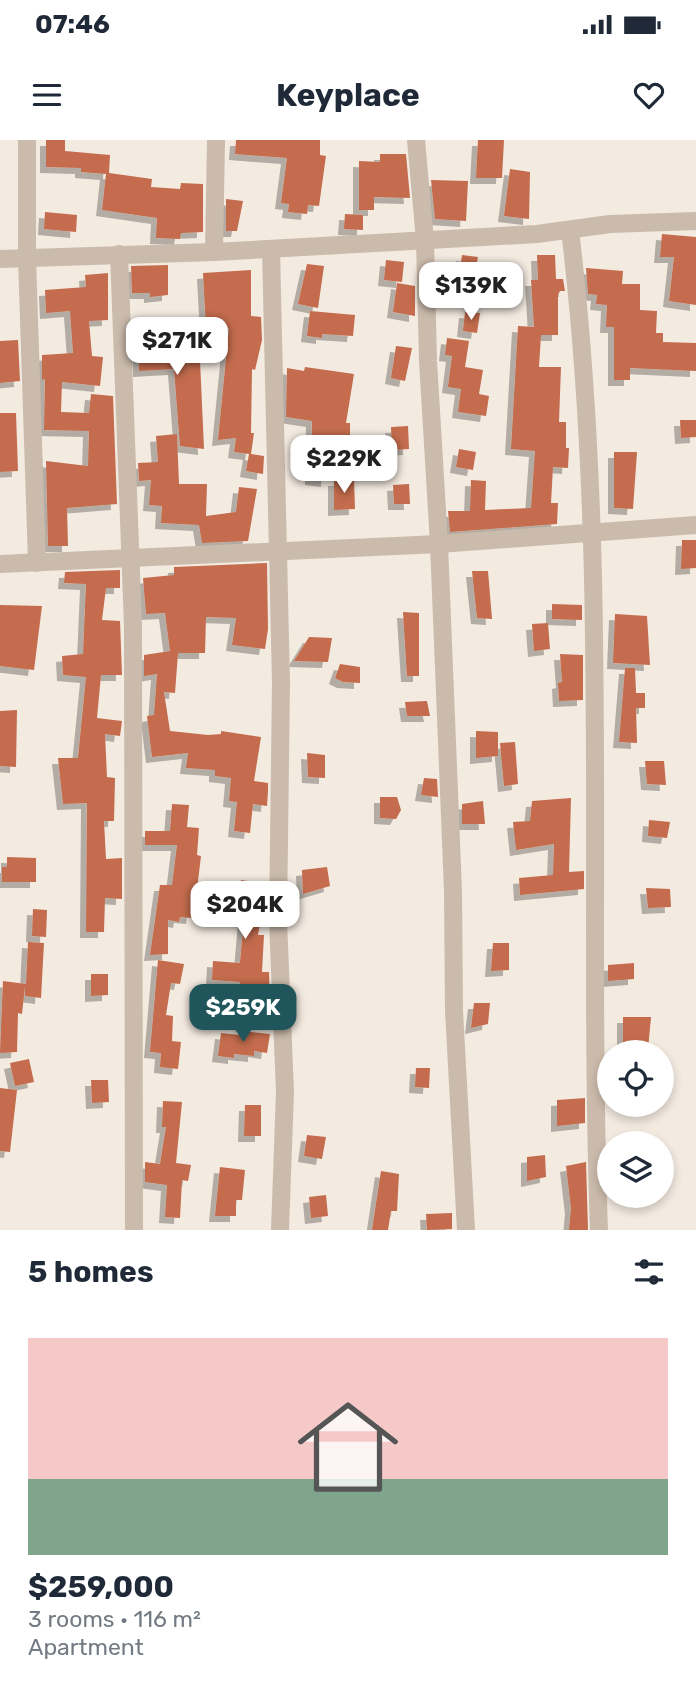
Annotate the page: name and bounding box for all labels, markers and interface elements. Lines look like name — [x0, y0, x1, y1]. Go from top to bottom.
text: 07:46 — [35, 9, 110, 40]
icon: menu — [28, 76, 66, 114]
text: Keyplace — [276, 76, 420, 114]
icon: heart — [630, 76, 668, 114]
pin: $139K — [422, 262, 520, 322]
text: $139K — [435, 271, 507, 299]
pin: $271K — [128, 317, 226, 377]
text: $271K — [142, 326, 212, 354]
pin: $229K — [295, 436, 393, 495]
text: $229K — [306, 444, 382, 472]
pin: $204K — [196, 882, 294, 941]
text: $204K — [207, 890, 283, 918]
pin: $259K — [194, 984, 292, 1044]
text: $259K — [205, 993, 281, 1021]
map controls — [597, 1040, 674, 1208]
button: locate — [597, 1040, 674, 1117]
button: layers — [597, 1131, 674, 1208]
icon: filters — [630, 1253, 668, 1291]
text: 5 homes — [28, 1254, 154, 1290]
icon: home — [285, 1384, 411, 1510]
text: $259,000 — [28, 1569, 174, 1605]
text: 3 rooms · 116 m² — [28, 1605, 201, 1633]
text: Apartment — [28, 1633, 144, 1661]

